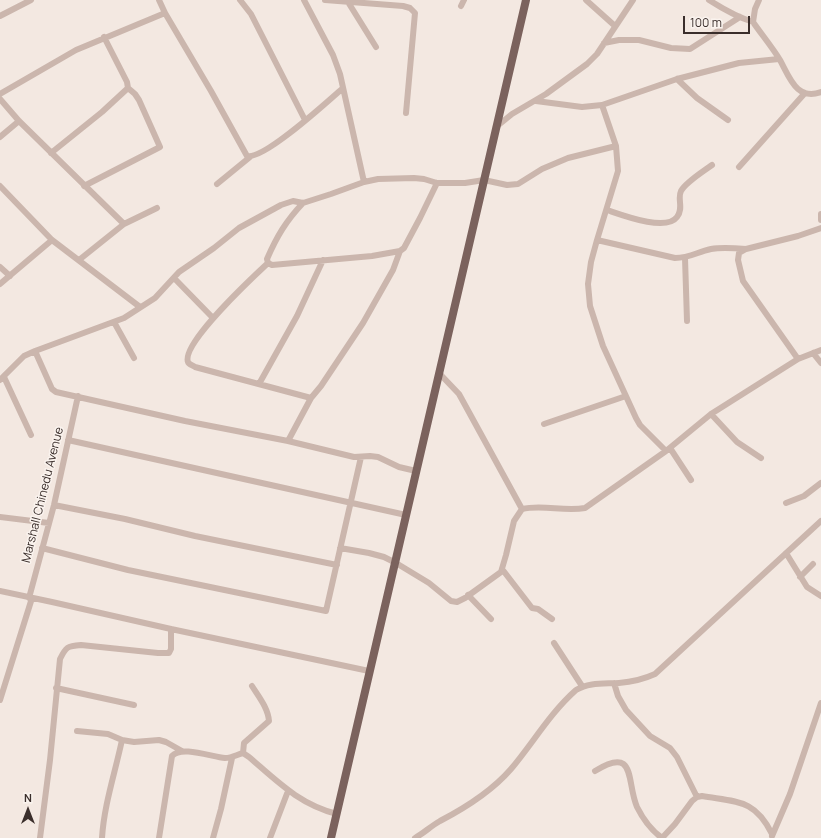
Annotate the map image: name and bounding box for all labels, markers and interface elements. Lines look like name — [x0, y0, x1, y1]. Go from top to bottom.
scale bar — [685, 8, 752, 34]
text: 100 m — [690, 14, 722, 31]
street label: Marshall Chinedu Avenue — [19, 426, 67, 564]
north arrow — [8, 790, 48, 830]
text: N — [24, 790, 32, 805]

